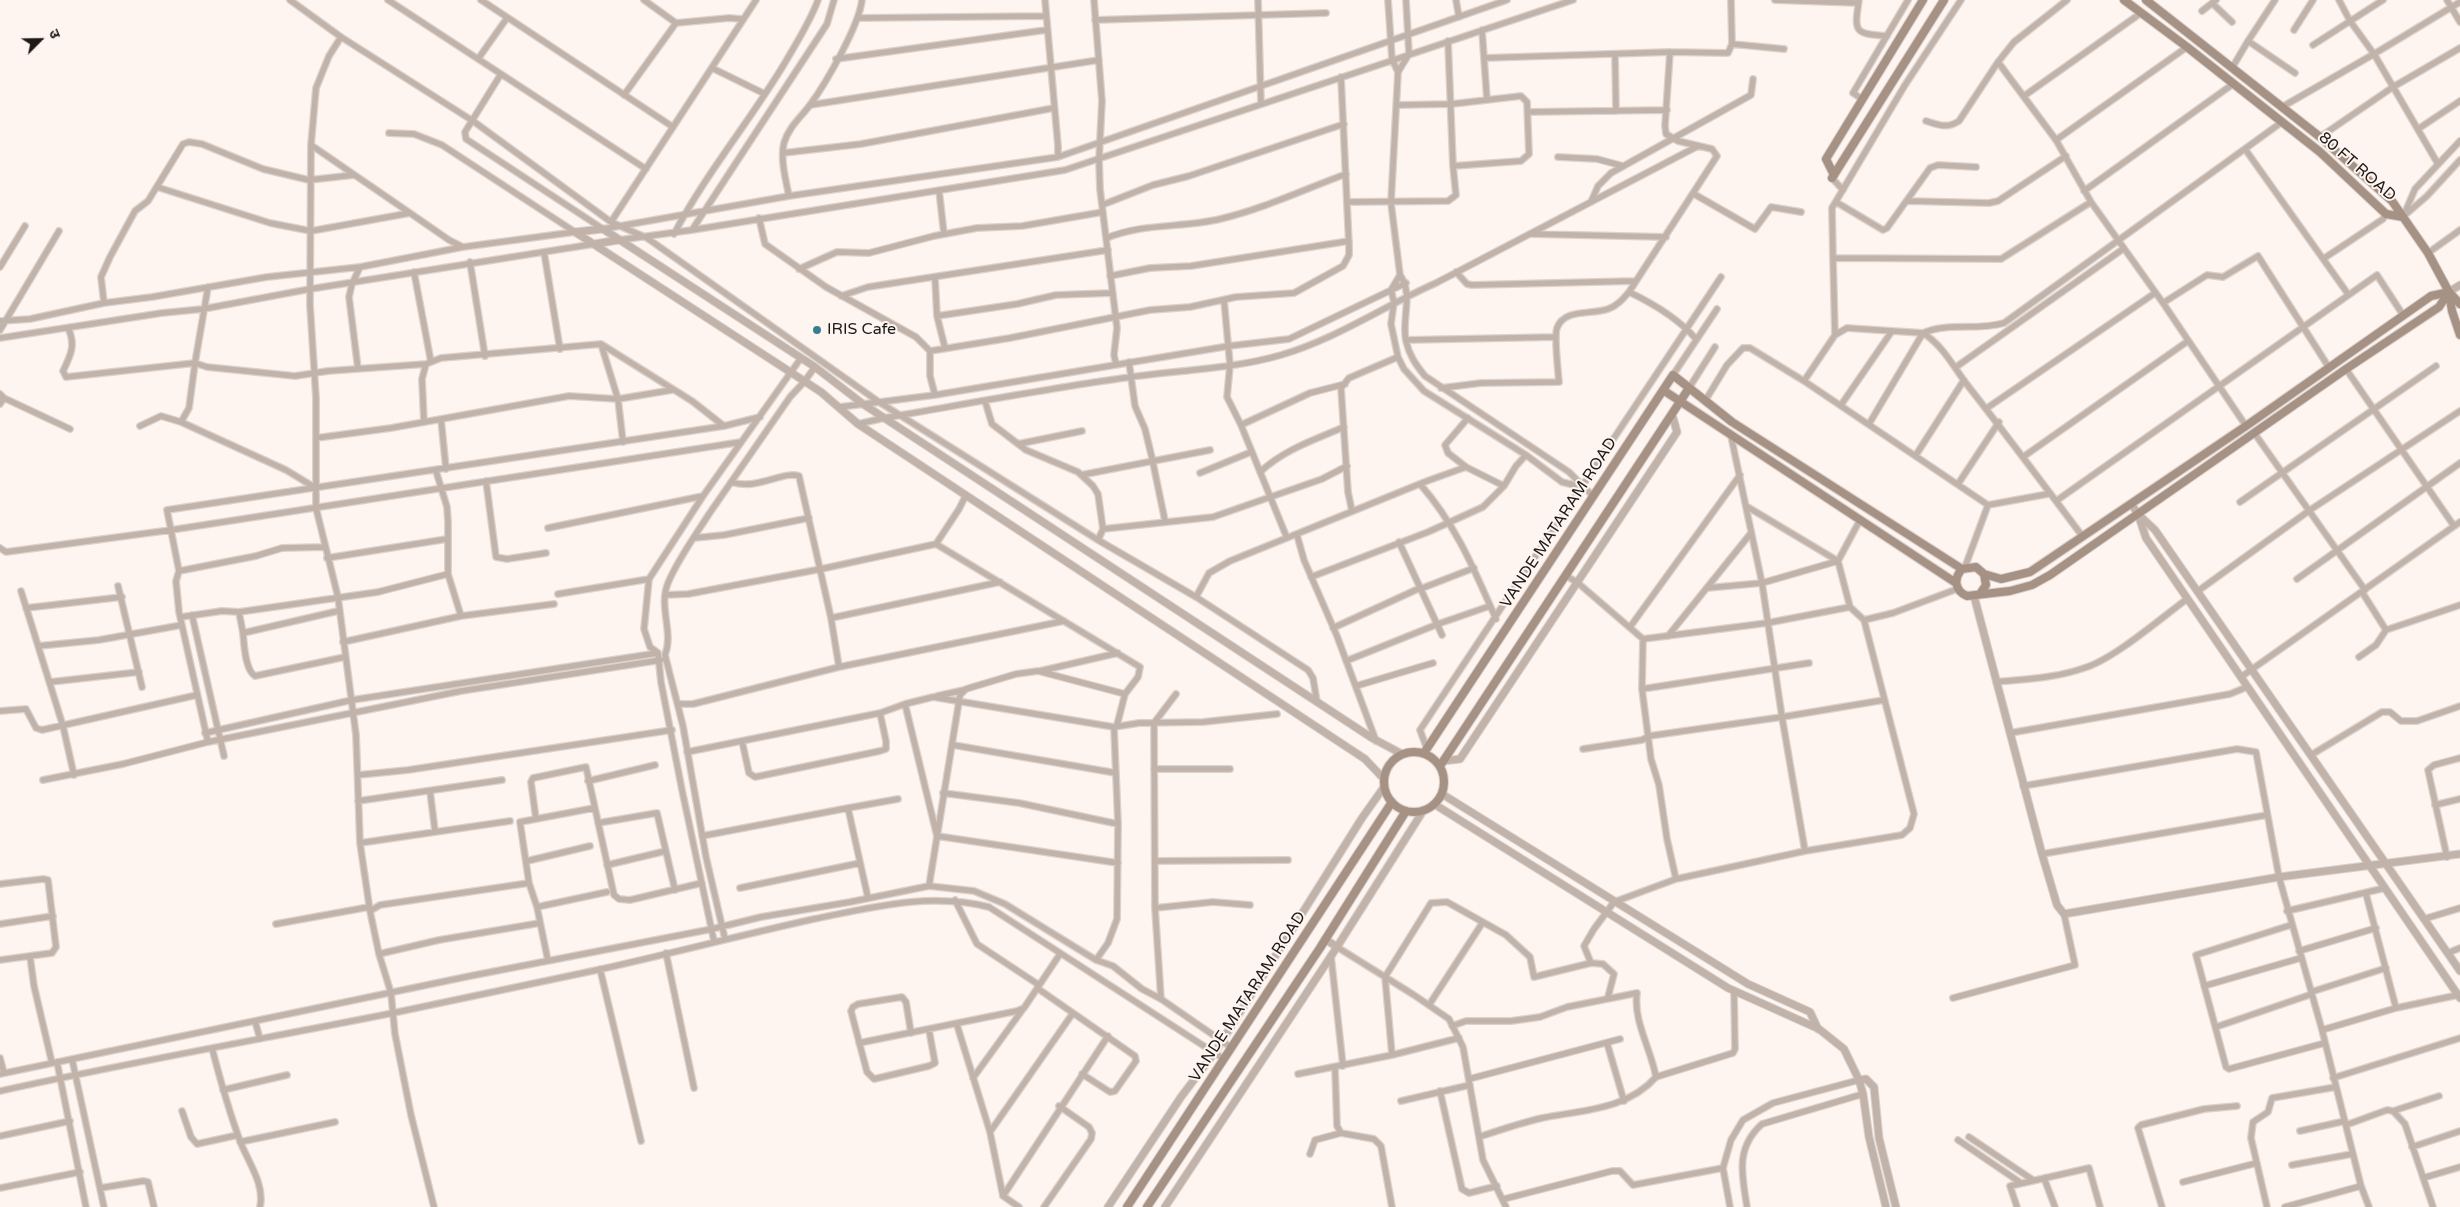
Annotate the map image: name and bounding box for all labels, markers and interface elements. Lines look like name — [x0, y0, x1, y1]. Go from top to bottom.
north arrow — [15, 15, 65, 65]
text: उ — [45, 27, 64, 41]
street label: 80 FT ROAD — [2314, 128, 2400, 206]
place label: IRIS Cafe — [827, 320, 896, 340]
marker: IRIS Cafe — [811, 324, 823, 336]
street label: VANDE MATARAM ROAD — [1497, 434, 1621, 612]
street label: VANDE MATARAM ROAD — [1186, 908, 1310, 1086]

